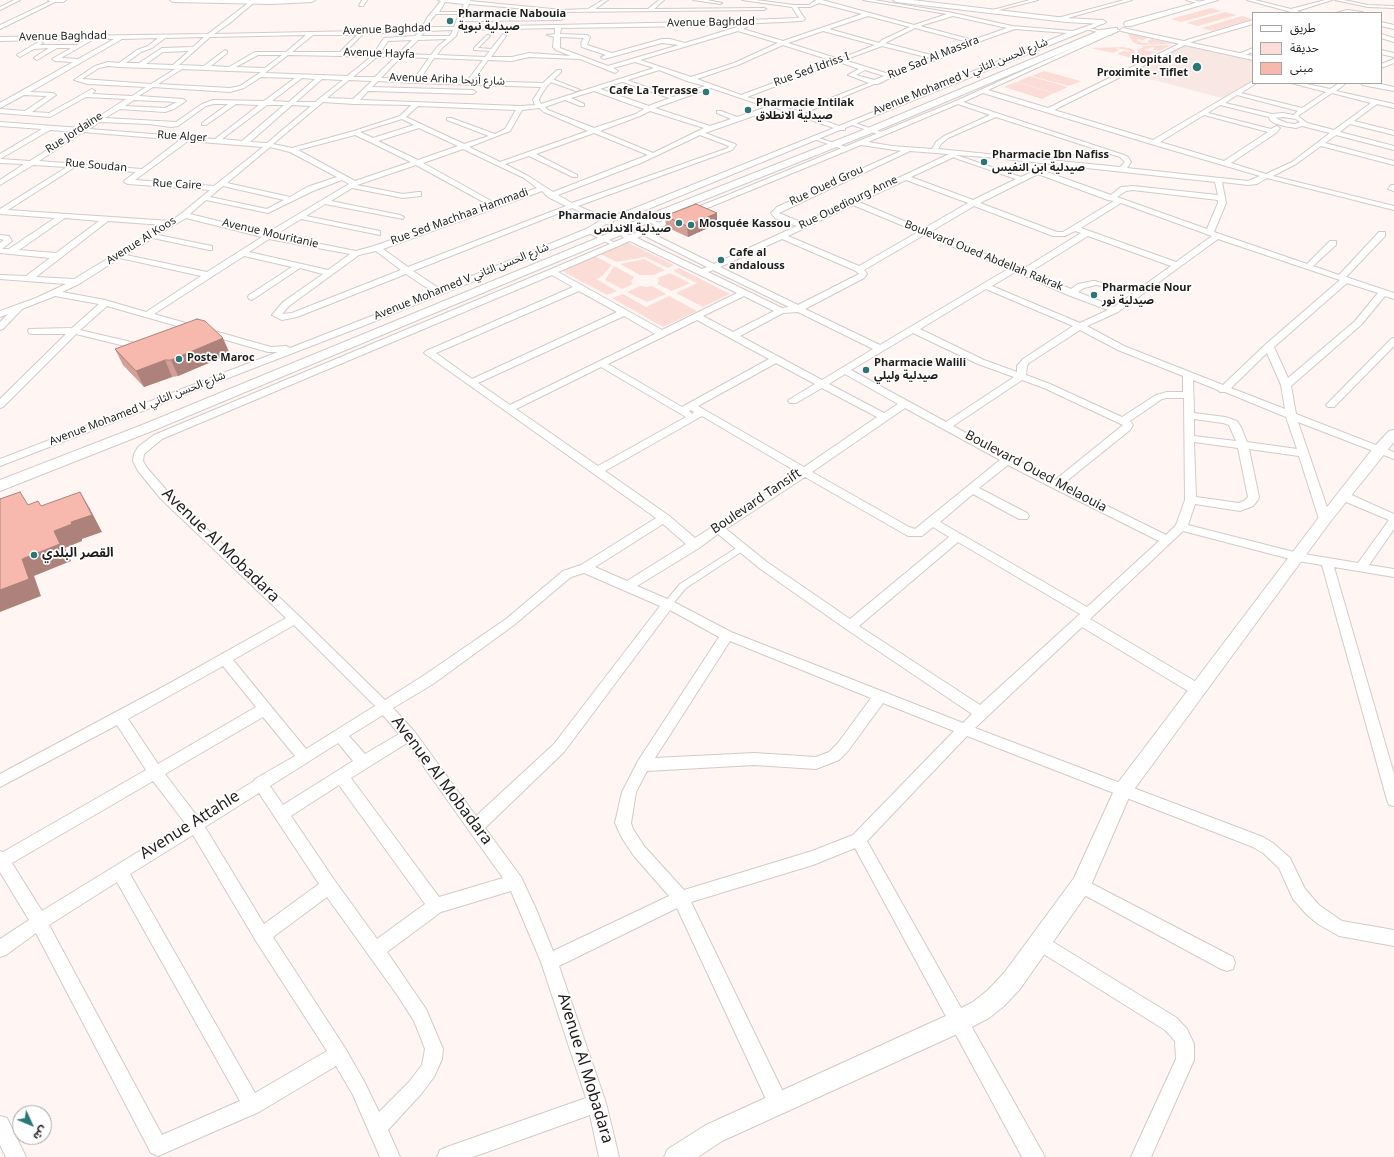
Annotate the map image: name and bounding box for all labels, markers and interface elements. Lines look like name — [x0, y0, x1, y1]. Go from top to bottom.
place label: Pharmacie Nabouia صيدلية نبوية — [458, 8, 566, 34]
legend — [1252, 12, 1382, 84]
marker: Pharmacie Nabouia صيدلية نبوية — [445, 16, 455, 26]
text: طريق — [1290, 16, 1316, 41]
street label: Avenue Baghdad — [667, 17, 755, 31]
street label: Avenue Baghdad — [343, 23, 431, 39]
street label: Avenue Baghdad — [19, 31, 107, 45]
street label: Rue Sad Al Massira — [886, 35, 982, 83]
text: حديقة — [1290, 36, 1319, 61]
street label: Avenue Mohamed V شارع الحسن الثاني — [872, 37, 1050, 119]
street label: Avenue Hayfa — [343, 47, 415, 63]
street label: Rue Sed Idriss I — [772, 51, 852, 91]
place label: Hopital de Proximite - Tiflet — [1097, 54, 1188, 80]
text: مبنى — [1290, 56, 1313, 81]
marker: Hopital de Proximite - Tiflet — [1191, 61, 1203, 73]
street label: Avenue Ariha شارع أريحا — [389, 72, 505, 90]
place label: Cafe La Terrasse — [609, 85, 698, 99]
marker: Cafe La Terrasse — [701, 87, 711, 97]
place label: Pharmacie Intilak صيدلية الانطلاق — [756, 97, 854, 123]
marker: Pharmacie Intilak صيدلية الانطلاق — [743, 105, 753, 115]
street label: Rue Jordaine — [44, 111, 106, 157]
street label: Rue Alger — [157, 130, 207, 146]
place label: Pharmacie Ibn Nafiss صيدلية ابن النفيس — [992, 149, 1109, 175]
marker: Pharmacie Ibn Nafiss صيدلية ابن النفيس — [979, 157, 989, 167]
street label: Rue Soudan — [65, 158, 127, 176]
street label: Rue Oued Grou — [788, 164, 866, 210]
street label: Rue Ouediourg Anne — [797, 174, 901, 234]
street label: Rue Caire — [152, 178, 202, 194]
street label: Rue Sed Machhaa Hammadi — [389, 187, 531, 249]
place label: Pharmacie Andalous صيدلية الاندلس — [558, 210, 671, 236]
street label: Avenue Al Koos — [105, 215, 179, 269]
street label: Avenue Mouritanie — [221, 218, 319, 252]
marker: Pharmacie Andalous صيدلية الاندلس — [674, 218, 684, 228]
place label: Mosquée Kassou — [699, 218, 791, 232]
street label: Boulevard Oued Abdellah Rakrak — [902, 219, 1064, 295]
marker: Mosquée Kassou — [686, 220, 696, 230]
street label: Avenue Mohamed V شارع الحسن الثاني — [373, 242, 551, 324]
place label: Cafe al andalouss — [729, 247, 785, 273]
marker: Cafe al andalouss — [716, 255, 726, 265]
place label: Pharmacie Nour صيدلية نور — [1102, 282, 1192, 308]
marker: Pharmacie Nour صيدلية نور — [1089, 290, 1099, 300]
place label: Poste Maroc — [187, 352, 255, 366]
marker: Poste Maroc — [174, 354, 184, 364]
place label: Pharmacie Walili صيدلية وليلي — [874, 357, 966, 383]
marker: Pharmacie Walili صيدلية وليلي — [861, 365, 871, 375]
street label: Avenue Mohamed V شارع الحسن الثاني — [48, 370, 228, 450]
street label: Boulevard Oued Melaouia — [961, 429, 1109, 517]
street label: Boulevard Tansift — [709, 467, 805, 539]
street label: Avenue Al Mobadara — [156, 486, 282, 608]
place label: القصر البلدي — [42, 547, 114, 563]
marker: القصر البلدي — [29, 550, 39, 560]
street label: Avenue Al Mobadara — [385, 714, 495, 850]
street label: Avenue Attahle — [138, 789, 244, 865]
street label: Avenue Al Mobadara — [551, 992, 615, 1146]
north arrow — [12, 1105, 52, 1145]
text: ش — [27, 1120, 54, 1146]

